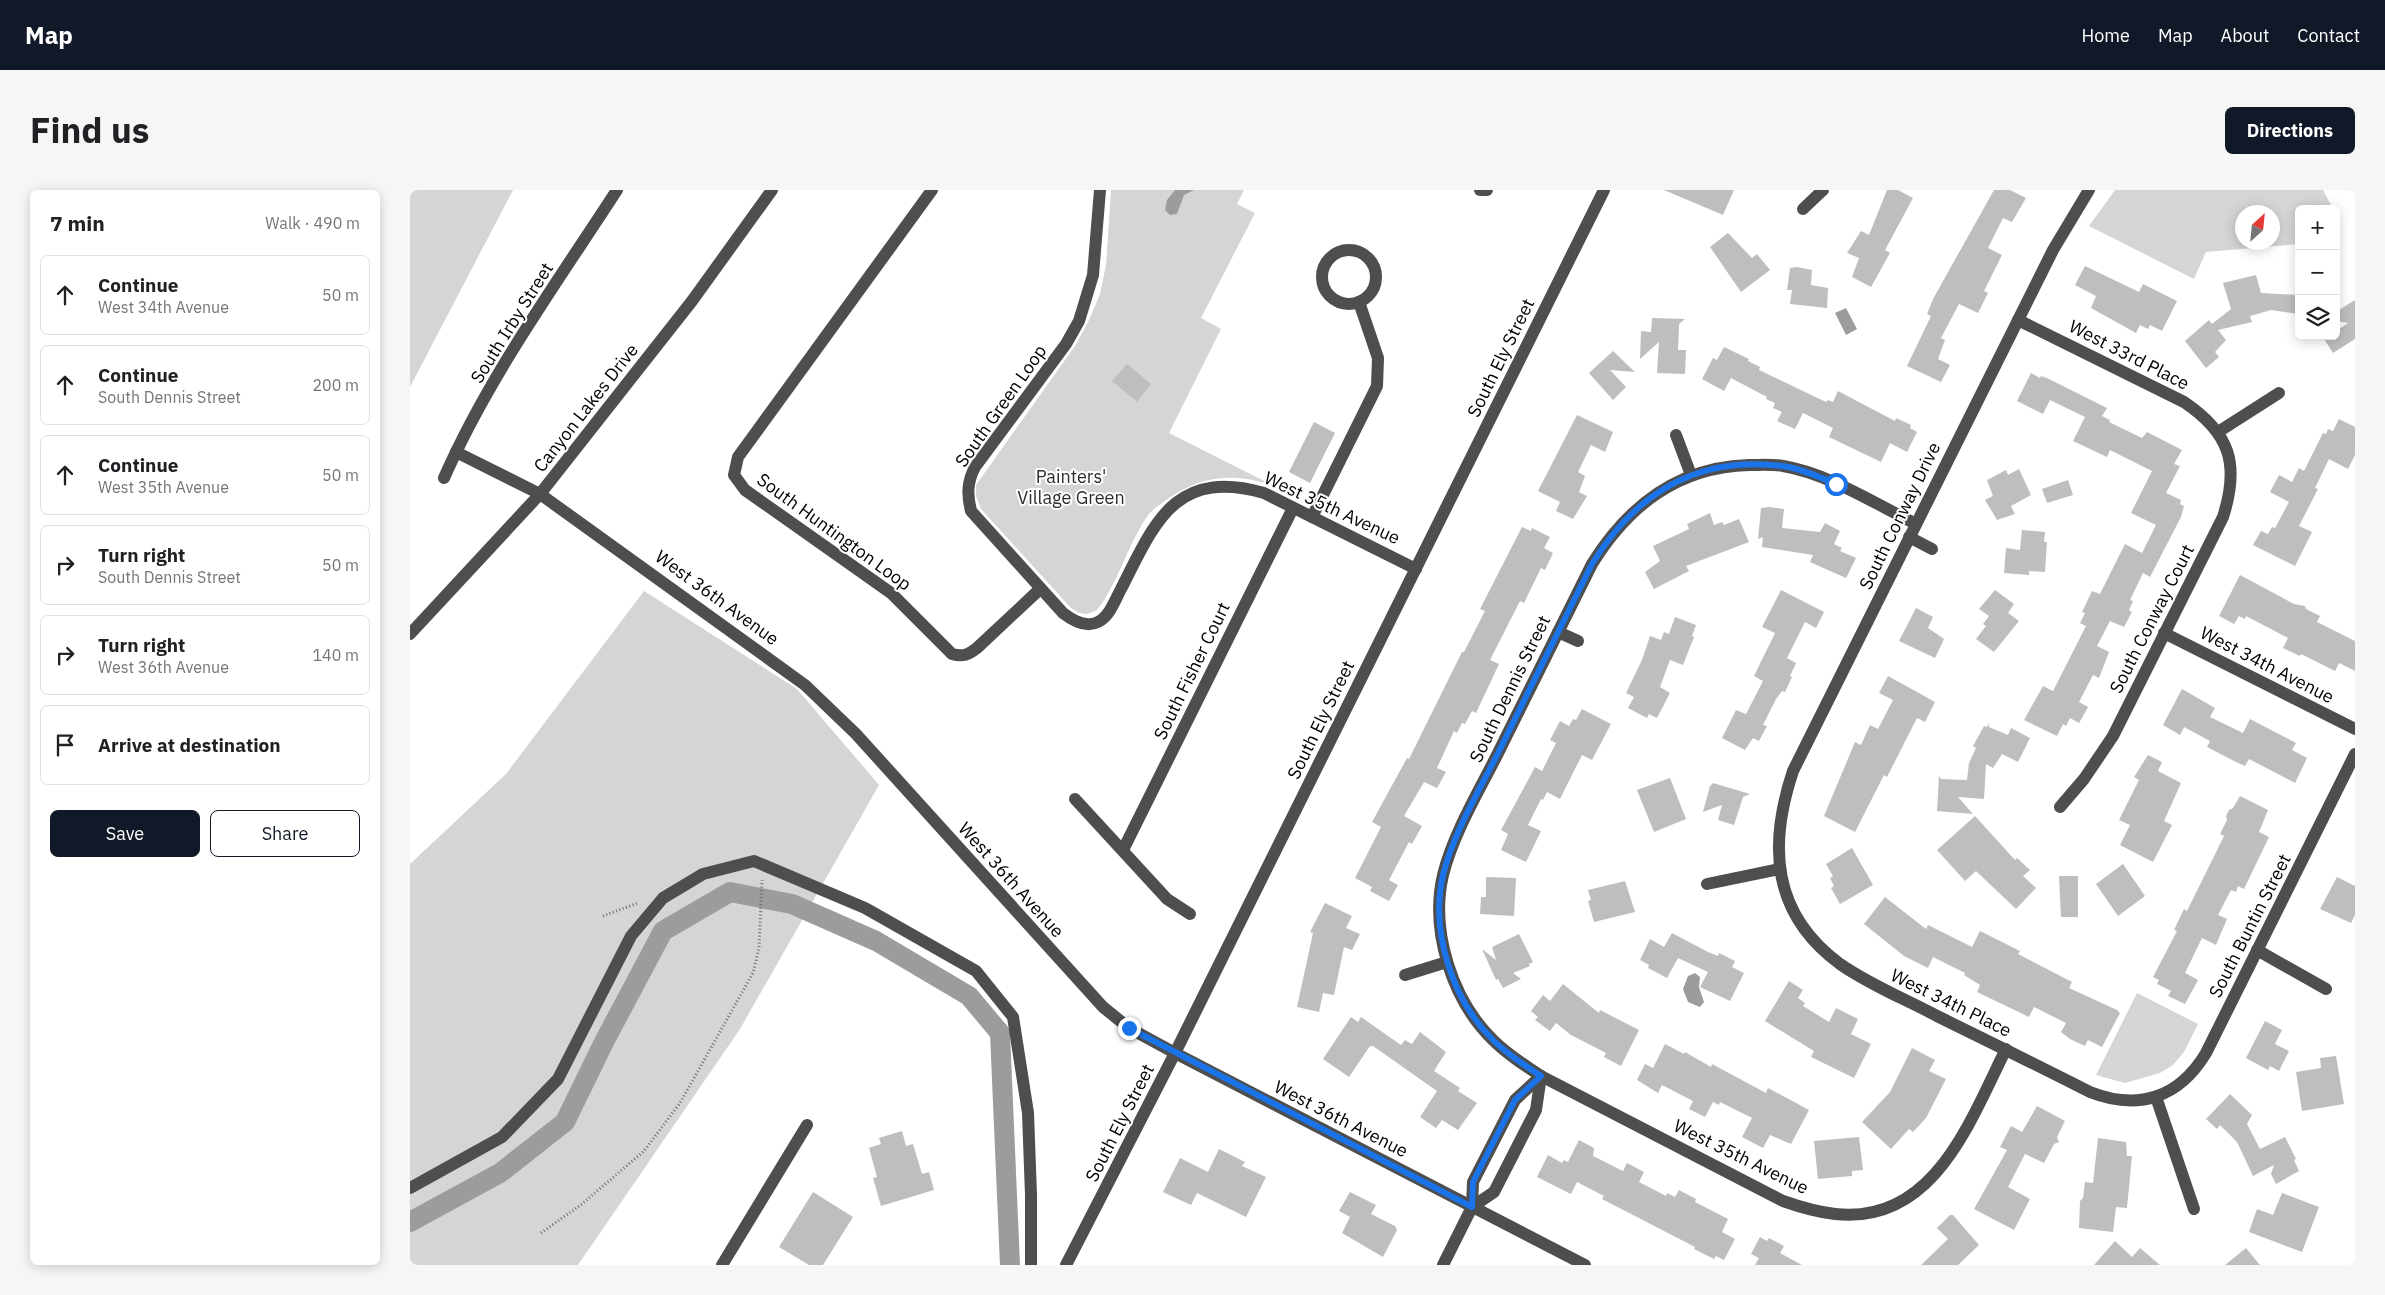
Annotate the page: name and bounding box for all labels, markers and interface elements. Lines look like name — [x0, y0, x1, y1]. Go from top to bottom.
text: Map — [25, 19, 73, 51]
text: Home — [2082, 24, 2130, 47]
text: Map — [2158, 24, 2193, 47]
text: About — [2221, 24, 2269, 47]
text: Contact — [2297, 24, 2360, 47]
text: Find us — [30, 107, 149, 153]
button: Directions — [2225, 107, 2355, 154]
north arrow — [2235, 205, 2280, 250]
map controls — [2295, 205, 2340, 340]
button: + — [2295, 205, 2340, 250]
text: 7 min — [50, 209, 105, 237]
text: Walk · 490 m — [265, 213, 360, 233]
button: − — [2295, 250, 2340, 295]
street label: South Irby Street — [465, 258, 558, 387]
text: Continue — [98, 273, 178, 297]
icon: ahead — [51, 281, 79, 309]
text: 50 m — [322, 285, 359, 305]
street label: South Ely Street — [1462, 295, 1539, 421]
button: layers — [2295, 295, 2340, 340]
text: West 34th Avenue — [98, 297, 229, 317]
street label: West 33rd Place — [2065, 314, 2193, 395]
street label: Canyon Lakes Drive — [528, 339, 643, 477]
street label: South Green Loop — [950, 340, 1051, 471]
text: Continue — [98, 363, 178, 387]
icon: ahead — [51, 371, 79, 399]
text: 200 m — [312, 375, 359, 395]
text: South Dennis Street — [98, 387, 241, 407]
street label: South Conway Drive — [1854, 438, 1945, 593]
text: Continue — [98, 453, 178, 477]
icon: ahead — [51, 461, 79, 489]
text: 50 m — [322, 465, 359, 485]
park label: Painters' Village Green — [1017, 465, 1125, 509]
street label: West 35th Avenue — [1261, 466, 1404, 549]
street label: South Huntington Loop — [752, 468, 916, 595]
route start — [1825, 473, 1848, 496]
text: West 35th Avenue — [98, 477, 229, 497]
street label: South Conway Court — [2104, 541, 2199, 697]
text: Turn right — [98, 543, 185, 567]
street label: West 36th Avenue — [651, 545, 784, 650]
icon: right — [51, 551, 79, 579]
text: 50 m — [322, 555, 359, 575]
text: South Dennis Street — [98, 567, 241, 587]
street label: South Fisher Court — [1148, 598, 1235, 743]
street label: South Dennis Street — [1464, 611, 1555, 766]
street label: West 34th Avenue — [2196, 621, 2338, 708]
text: Turn right — [98, 633, 185, 657]
icon: right — [51, 641, 79, 669]
text: 140 m — [312, 645, 359, 665]
text: West 36th Avenue — [98, 657, 229, 677]
street label: South Ely Street — [1282, 657, 1359, 783]
icon: arrive — [51, 731, 79, 759]
text: Arrive at destination — [98, 733, 281, 757]
button: Save — [50, 810, 200, 857]
button: Share — [210, 810, 360, 857]
street label: West 36th Avenue — [954, 817, 1069, 942]
street label: South Buntin Street — [2203, 850, 2296, 1002]
street label: West 34th Place — [1887, 963, 2015, 1042]
route end — [1118, 1017, 1141, 1040]
street label: South Ely Street — [1080, 1060, 1159, 1186]
street label: West 36th Avenue — [1270, 1075, 1412, 1162]
street label: West 35th Avenue — [1670, 1114, 1813, 1199]

